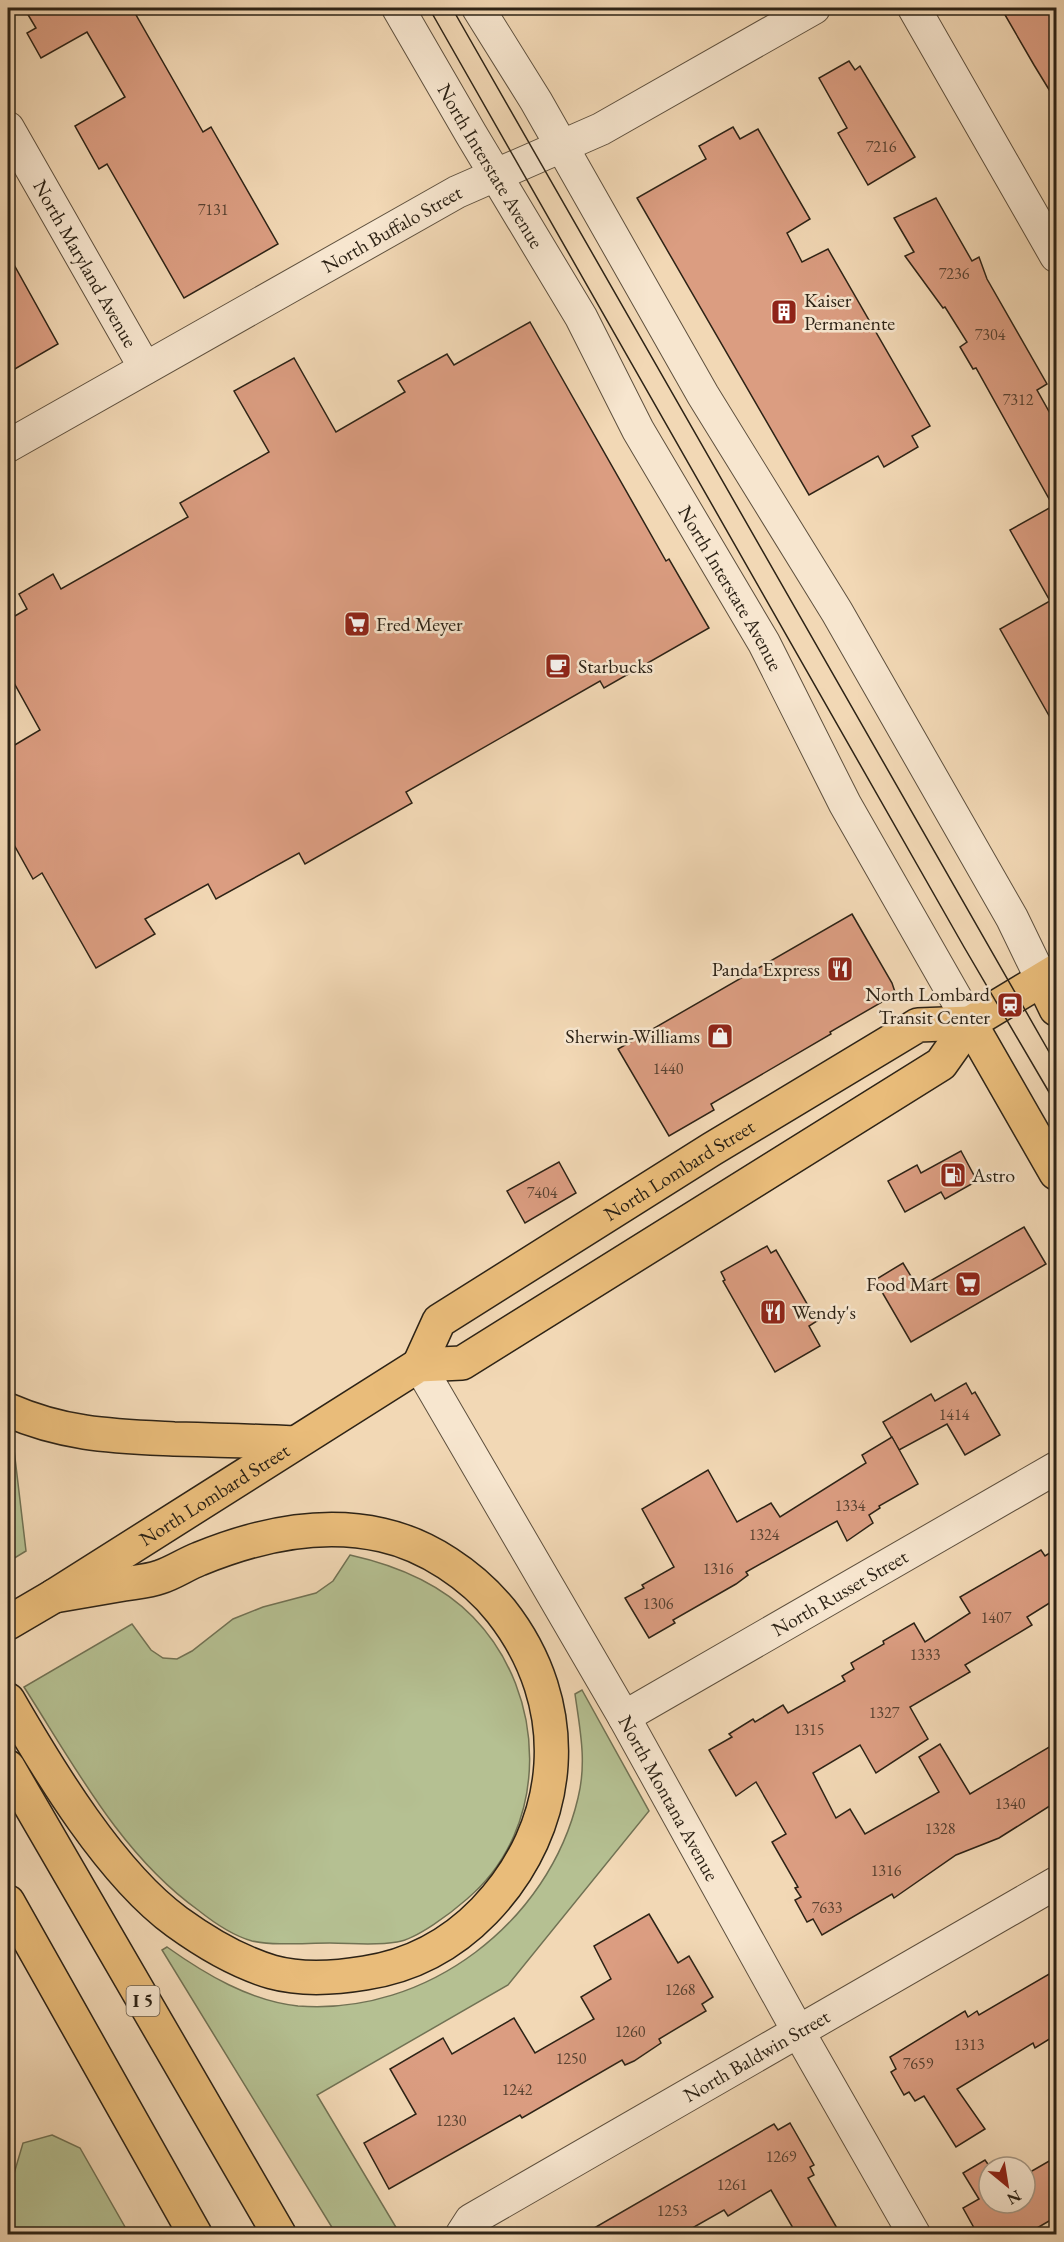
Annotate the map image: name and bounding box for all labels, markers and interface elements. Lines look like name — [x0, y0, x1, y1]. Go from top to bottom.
street label: North Interstate Avenue — [432, 79, 550, 253]
house number: 7216 — [866, 136, 897, 157]
street label: North Maryland Avenue — [27, 175, 144, 352]
street label: North Buffalo Street — [317, 178, 466, 279]
house number: 7131 — [198, 199, 228, 220]
house number: 7236 — [939, 263, 970, 284]
place label: Kaiser Permanente — [804, 287, 895, 336]
building icon: Kaiser Permanente — [769, 297, 799, 327]
house number: 7304 — [975, 324, 1006, 345]
house number: 7312 — [1003, 389, 1034, 410]
street label: North Interstate Avenue — [672, 500, 789, 675]
supermarket icon: Fred Meyer — [342, 609, 372, 639]
place label: Fred Meyer — [376, 611, 463, 637]
cafe icon: Starbucks — [543, 651, 573, 681]
place label: Starbucks — [578, 653, 653, 679]
restaurant icon: Panda Express — [825, 954, 855, 984]
place label: Panda Express — [712, 956, 820, 982]
place label: North Lombard Transit Center — [865, 981, 991, 1030]
station icon: North Lombard Transit Center — [995, 990, 1025, 1020]
shop icon: Sherwin-Williams — [705, 1021, 735, 1051]
place label: Sherwin-Williams — [565, 1023, 700, 1049]
house number: 1440 — [653, 1058, 684, 1079]
street label: North Lombard Street — [599, 1113, 760, 1227]
fuel station icon: Astro — [938, 1160, 968, 1190]
place label: Astro — [971, 1162, 1015, 1188]
house number: 7404 — [527, 1182, 558, 1203]
supermarket icon: Food Mart — [953, 1269, 983, 1299]
place label: Food Mart — [866, 1271, 949, 1297]
restaurant icon: Wendy's — [758, 1297, 788, 1327]
place label: Wendy's — [792, 1299, 856, 1325]
house number: 1414 — [939, 1404, 970, 1425]
street label: North Lombard Street — [134, 1437, 295, 1552]
house number: 1334 — [835, 1495, 866, 1516]
house number: 1324 — [749, 1524, 780, 1545]
street label: North Russet Street — [767, 1543, 913, 1642]
house number: 1316 — [703, 1558, 734, 1579]
house number: 1306 — [643, 1593, 674, 1614]
house number: 1407 — [981, 1607, 1012, 1628]
house number: 1333 — [910, 1644, 941, 1665]
house number: 1327 — [869, 1702, 900, 1723]
street label: North Montana Avenue — [613, 1711, 725, 1886]
house number: 1315 — [794, 1719, 824, 1740]
house number: 1340 — [995, 1793, 1026, 1814]
house number: 1328 — [925, 1818, 956, 1839]
house number: 1316 — [871, 1860, 902, 1881]
house number: 7633 — [812, 1897, 843, 1918]
house number: 1268 — [665, 1979, 696, 2000]
road number: I 5 — [126, 1986, 160, 2016]
street label: North Baldwin Street — [678, 2003, 835, 2108]
house number: 1260 — [615, 2021, 646, 2042]
house number: 1313 — [954, 2034, 985, 2055]
house number: 1250 — [556, 2048, 587, 2069]
house number: 7659 — [903, 2053, 934, 2074]
house number: 1242 — [502, 2079, 533, 2100]
house number: 1230 — [436, 2110, 467, 2131]
house number: 1269 — [766, 2146, 797, 2167]
north arrow — [977, 2155, 1037, 2215]
house number: 1261 — [717, 2174, 747, 2195]
text: N — [1003, 2185, 1025, 2210]
house number: 1253 — [657, 2200, 688, 2221]

